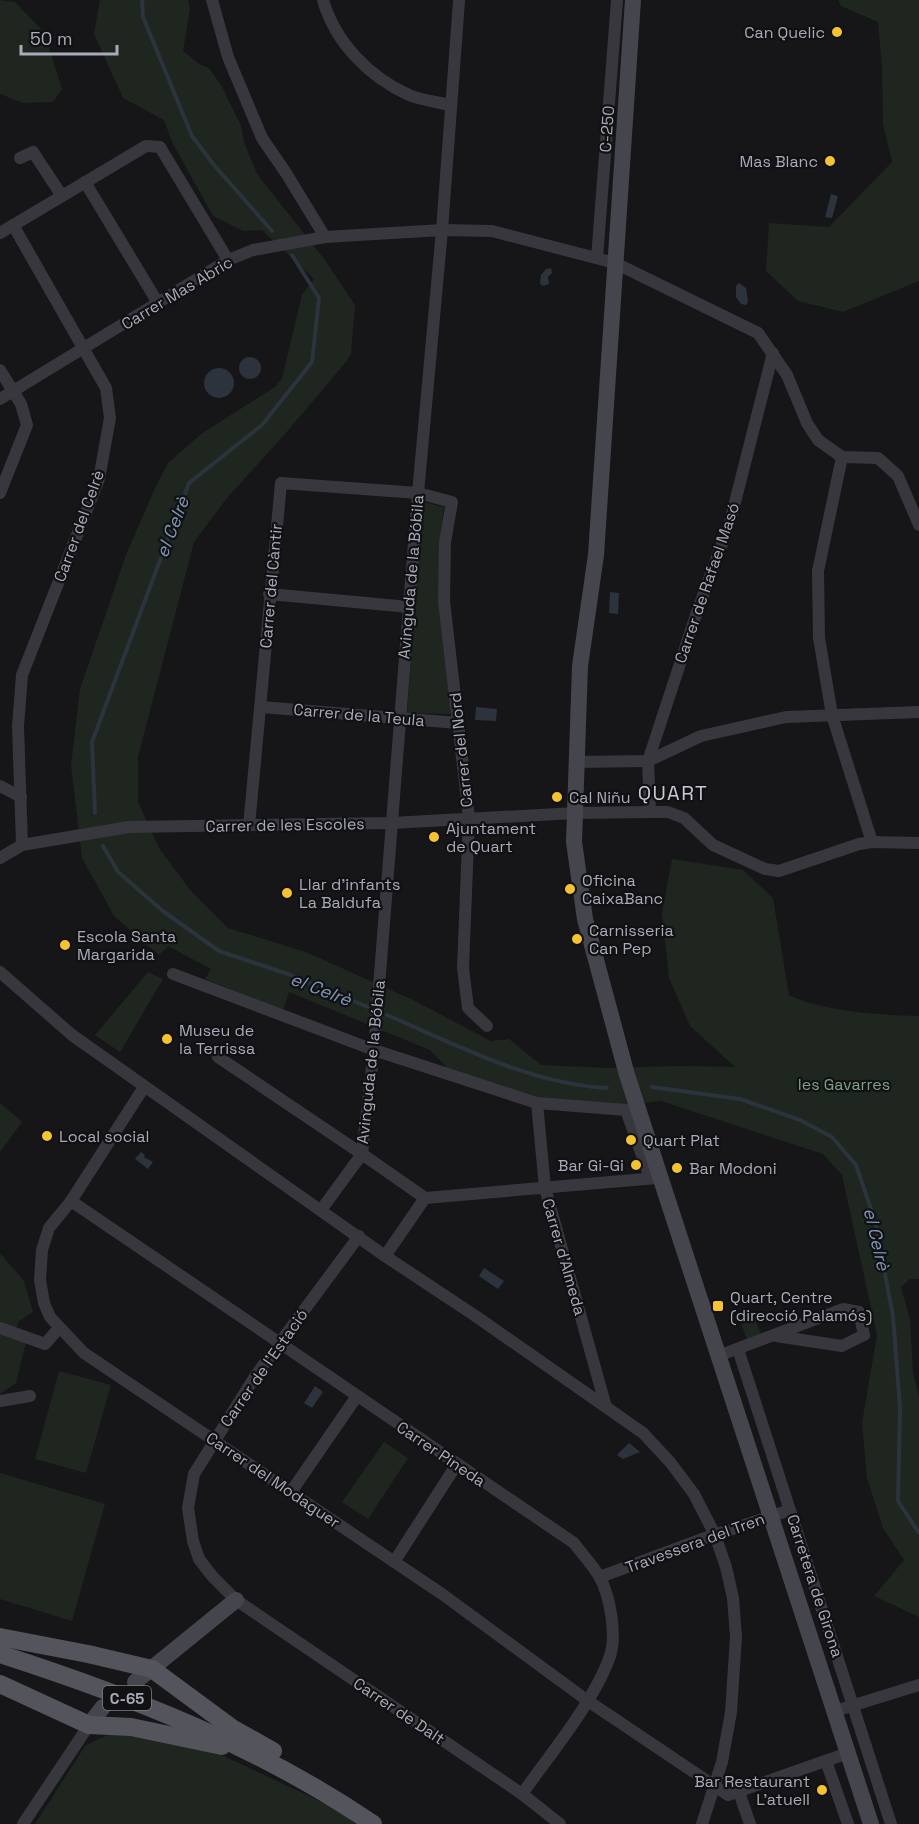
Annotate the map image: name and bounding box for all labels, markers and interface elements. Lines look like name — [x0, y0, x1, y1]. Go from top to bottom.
scale bar — [21, 18, 117, 56]
place label: Can Quelic — [744, 22, 825, 43]
marker: Can Quelic — [830, 25, 844, 39]
text: 50 m — [30, 27, 72, 50]
street label: C-250 — [595, 105, 619, 153]
place label: Mas Blanc — [739, 151, 818, 172]
marker: Mas Blanc — [823, 154, 837, 168]
street label: Carrer Mas Abric — [118, 252, 236, 334]
street label: Carrer del Celrè — [49, 467, 109, 585]
water label: el Celrè — [150, 492, 195, 561]
street label: Avinguda de la Bóbila — [393, 494, 429, 660]
street label: Carrer de Rafael Masó — [670, 500, 744, 666]
street label: Carrer del Càntir — [255, 523, 287, 649]
street label: Carrer del Nord — [445, 692, 477, 808]
street label: Carrer de la Teula — [292, 699, 426, 731]
district label: QUART — [638, 780, 708, 806]
place label: Cal Niñu — [569, 787, 631, 808]
marker: Cal Niñu — [550, 790, 564, 804]
street label: Carrer de les Escoles — [205, 813, 365, 837]
place label: Ajuntament de Quart — [446, 818, 536, 857]
marker: Ajuntament de Quart — [427, 830, 441, 844]
place label: Oficina CaixaBanc — [582, 870, 663, 909]
place label: Llar d'infants La Baldufa — [299, 874, 400, 913]
marker: Oficina CaixaBanc — [563, 882, 577, 896]
marker: Llar d'infants La Baldufa — [280, 886, 294, 900]
place label: Carnisseria Can Pep — [589, 920, 674, 959]
place label: Escola Santa Margarida — [77, 926, 176, 965]
marker: Carnisseria Can Pep — [570, 932, 584, 946]
marker: Escola Santa Margarida — [58, 938, 72, 952]
water label: el Celrè — [287, 967, 356, 1012]
street label: Avinguda de la Bóbila — [352, 979, 390, 1145]
place label: Museu de la Terrissa — [179, 1020, 255, 1059]
marker: Museu de la Terrissa — [160, 1032, 174, 1046]
park label: les Gavarres — [798, 1074, 890, 1095]
place label: Local social — [59, 1126, 149, 1147]
marker: Local social — [40, 1129, 54, 1143]
place label: Quart Plat — [643, 1130, 720, 1151]
marker: Quart Plat — [624, 1133, 638, 1147]
place label: Bar Gi-Gi — [558, 1155, 624, 1176]
marker: Bar Gi-Gi — [629, 1158, 643, 1172]
place label: Bar Modoni — [689, 1158, 777, 1179]
marker: Bar Modoni — [670, 1161, 684, 1175]
street label: Carrer d'Almeda — [537, 1196, 591, 1318]
water label: el Celrè — [859, 1206, 896, 1274]
place label: Quart, Centre (direcció Palamós) — [730, 1287, 872, 1326]
marker: Quart, Centre (direcció Palamós) — [711, 1299, 725, 1313]
street label: Carrer de l'Estació — [215, 1305, 313, 1431]
street label: Carrer Pineda — [392, 1416, 490, 1492]
street label: Carrer del Modaguer — [202, 1427, 344, 1533]
street label: Travessera del Tren — [623, 1508, 767, 1578]
street label: Carretera de Girona — [782, 1512, 848, 1660]
street label: Carrer de Dalt — [349, 1673, 449, 1749]
road number: C-65 — [103, 1686, 151, 1710]
place label: Bar Restaurant L'atuell — [694, 1771, 810, 1810]
marker: Bar Restaurant L'atuell — [815, 1783, 829, 1797]

